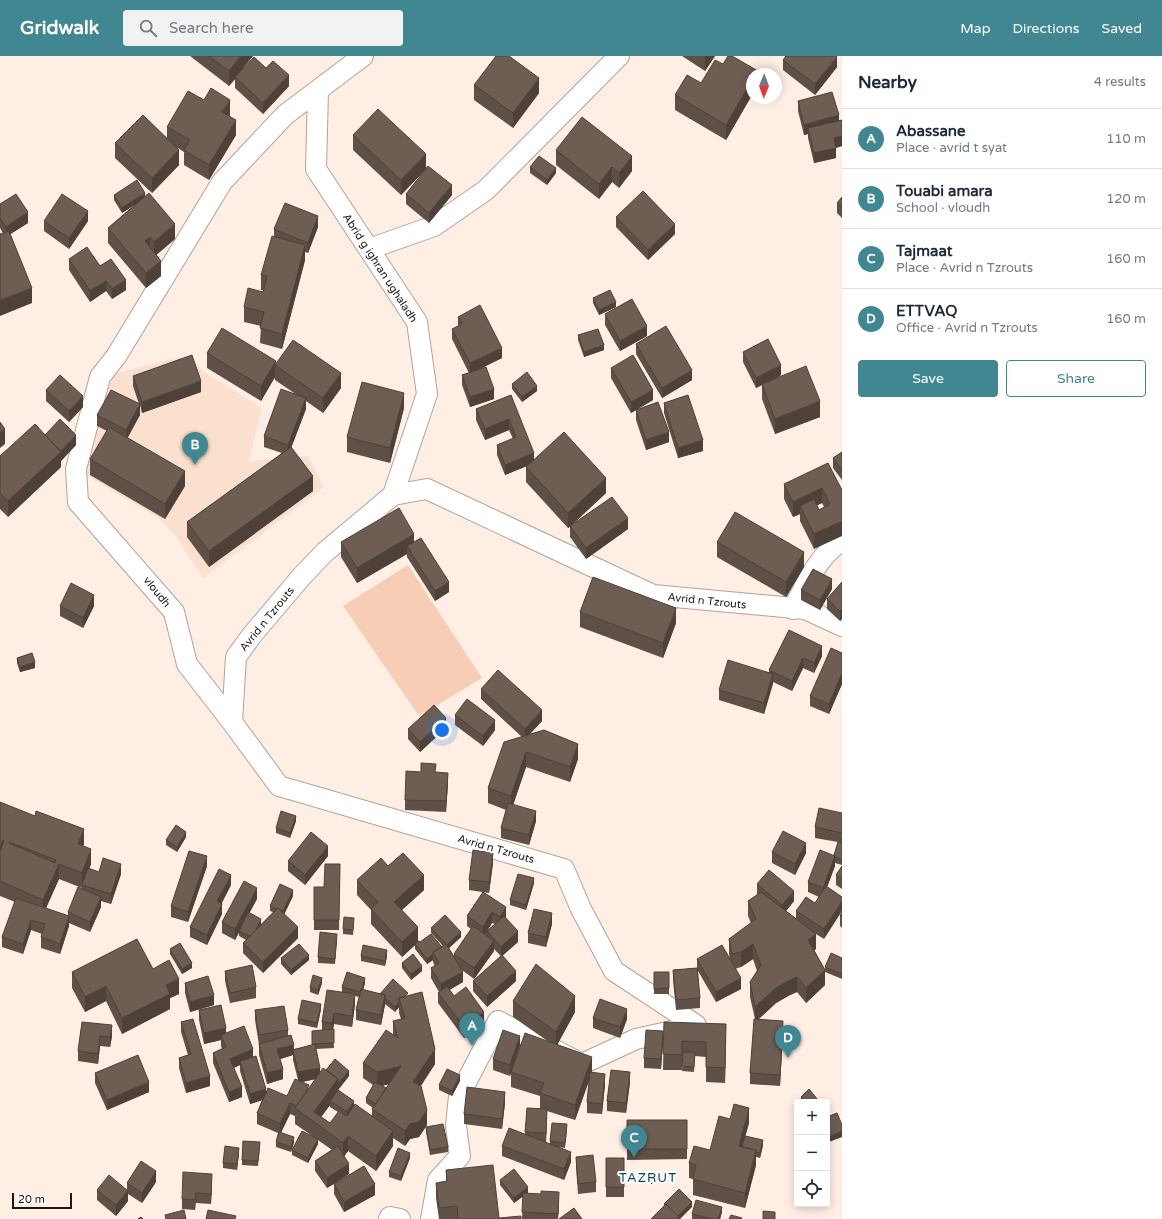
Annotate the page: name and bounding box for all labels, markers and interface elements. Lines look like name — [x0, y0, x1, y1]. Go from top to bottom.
search box — [123, 10, 403, 46]
text: Gridwalk — [20, 17, 99, 39]
icon: search — [137, 17, 159, 39]
text: Search here — [169, 19, 253, 37]
text: Map — [960, 20, 991, 37]
text: Directions — [1013, 20, 1080, 37]
text: Saved — [1102, 20, 1142, 37]
north arrow — [746, 68, 782, 104]
text: Nearby — [858, 72, 917, 93]
text: 4 results — [1094, 74, 1146, 90]
text: Abassane — [896, 122, 965, 140]
text: A — [866, 131, 876, 147]
text: 110 m — [1106, 131, 1146, 147]
text: Place · avrid t syat — [896, 140, 1007, 156]
text: Touabi amara — [896, 182, 993, 200]
text: B — [866, 191, 876, 207]
text: 120 m — [1106, 191, 1146, 207]
text: School · vloudh — [896, 200, 990, 216]
street label: Abrid g ighran ughaladh — [340, 211, 420, 325]
text: Tajmaat — [896, 242, 952, 260]
text: C — [866, 251, 876, 267]
text: 160 m — [1106, 251, 1146, 267]
text: Place · Avrid n Tzrouts — [896, 260, 1033, 276]
text: ETTVAQ — [896, 302, 957, 320]
text: D — [866, 311, 876, 327]
text: 160 m — [1106, 311, 1146, 327]
text: Office · Avrid n Tzrouts — [896, 320, 1038, 336]
button: Save — [858, 360, 998, 397]
button: Share — [1006, 360, 1146, 397]
pin: B — [182, 432, 208, 465]
street label: vloudh — [141, 574, 173, 610]
street label: Avrid n Tzrouts — [237, 584, 297, 654]
street label: Avrid n Tzrouts — [667, 590, 747, 612]
your location — [432, 720, 452, 740]
street label: Avrid n Tzrouts — [456, 832, 536, 866]
pin: A — [459, 1013, 485, 1046]
pin: D — [775, 1025, 801, 1058]
map controls — [794, 1099, 830, 1207]
button: + — [794, 1099, 830, 1135]
pin: C — [621, 1125, 647, 1158]
button: − — [794, 1135, 830, 1171]
district label: TAZṚUT — [619, 1170, 677, 1186]
button: locate — [794, 1171, 830, 1207]
scale bar — [12, 1191, 72, 1210]
text: 20 m — [18, 1193, 45, 1206]

